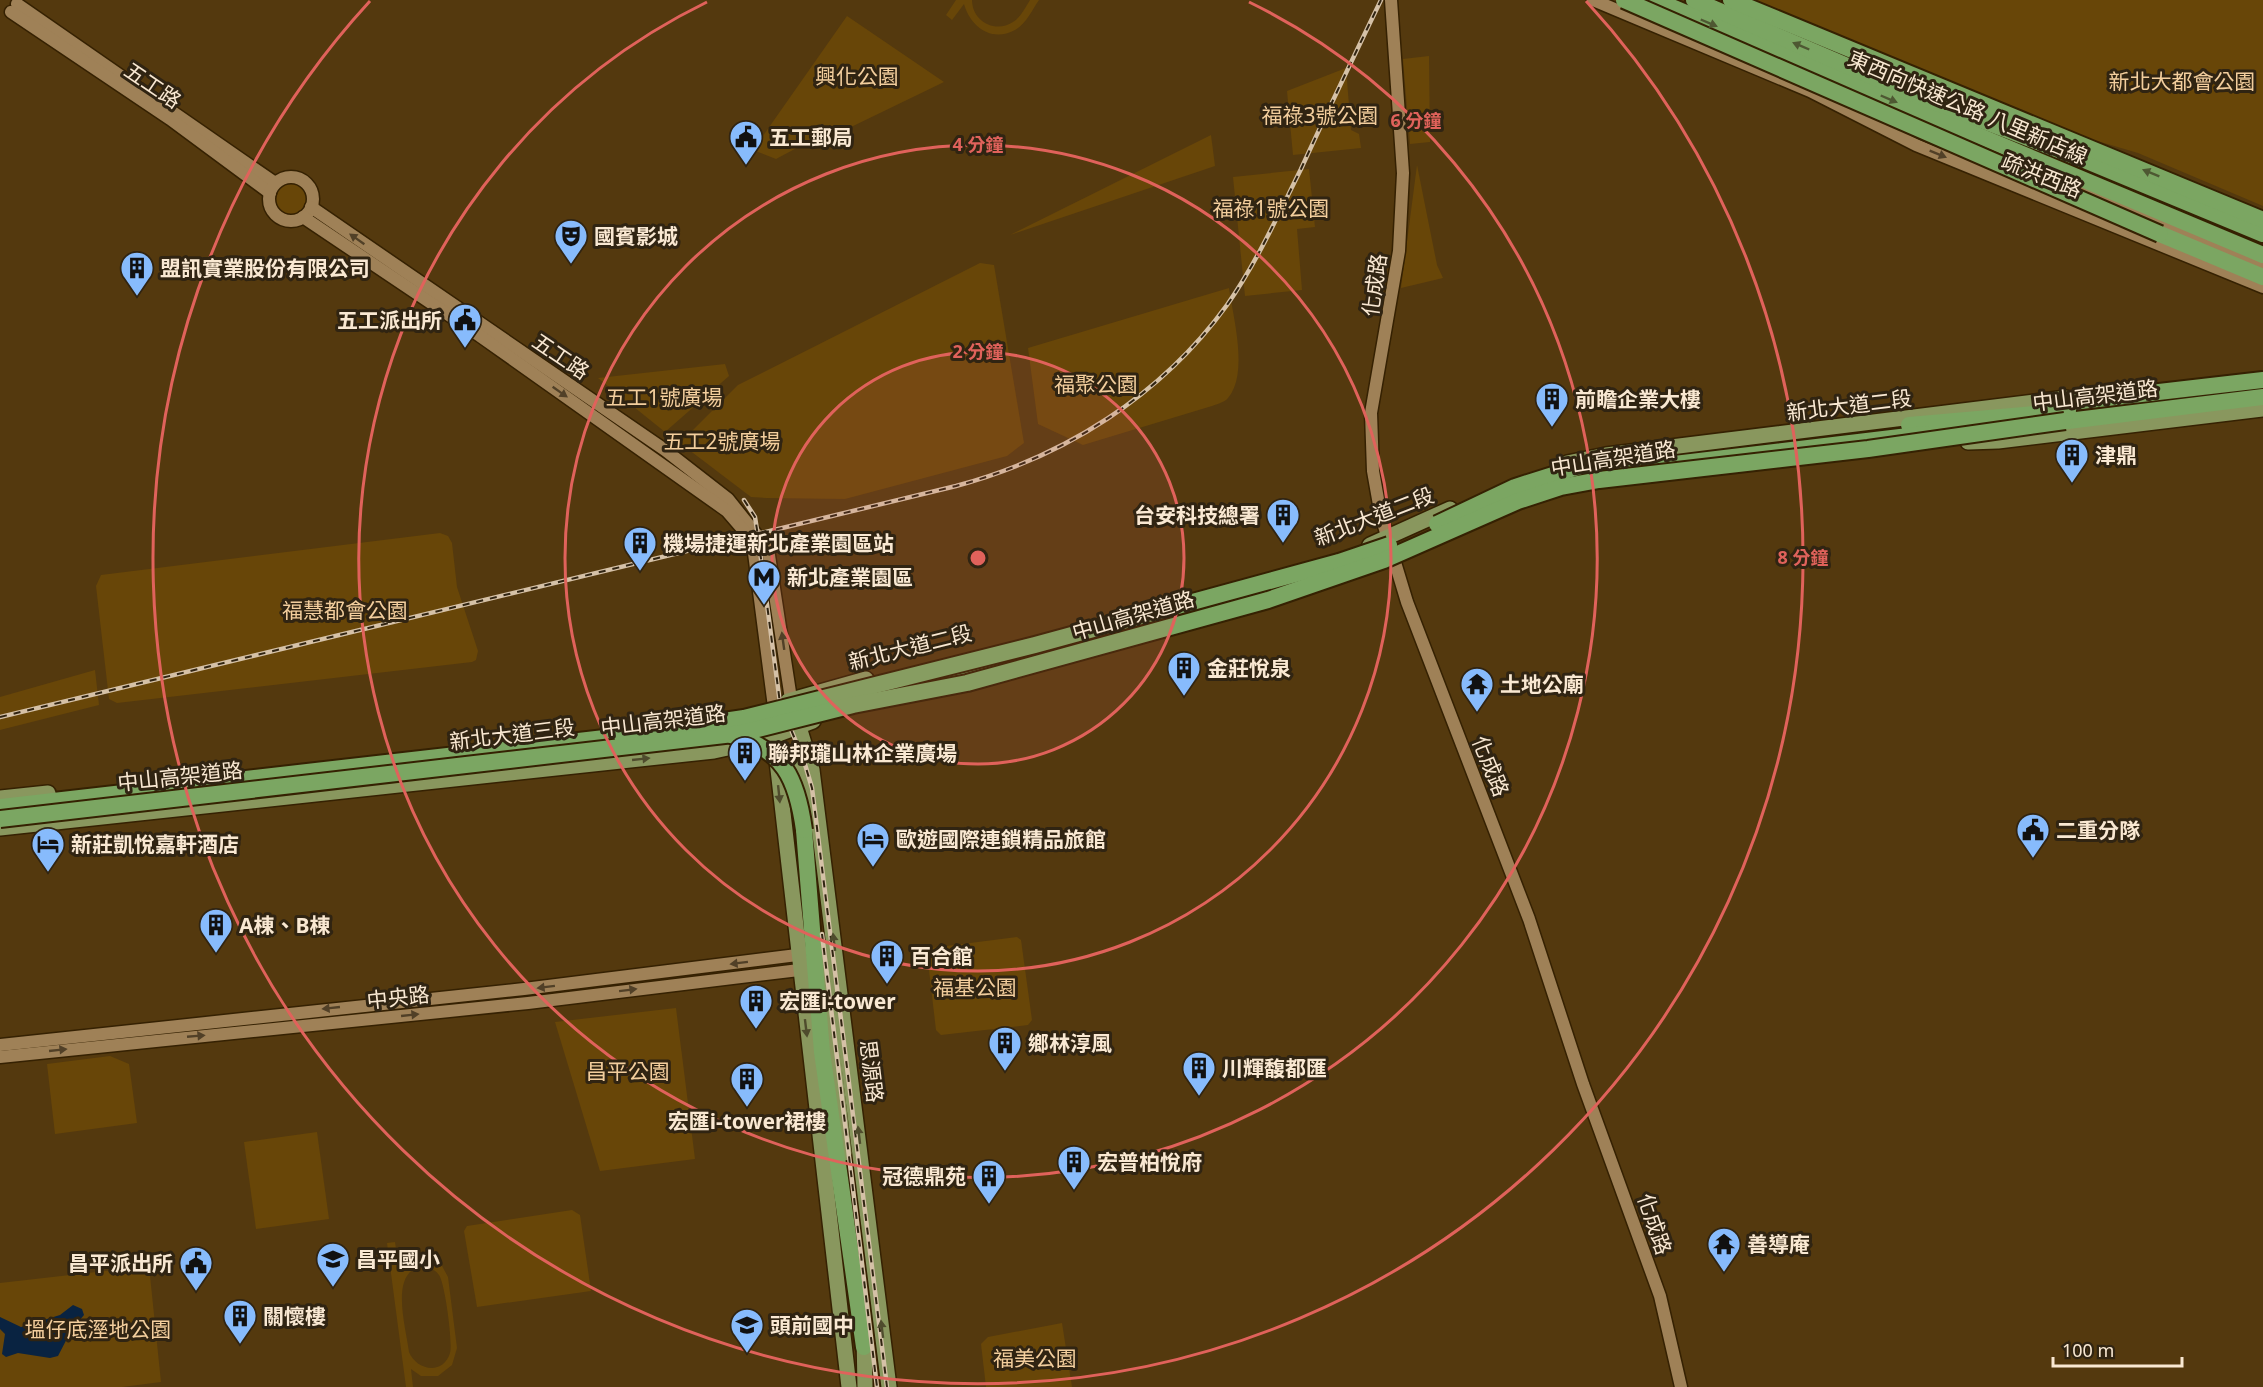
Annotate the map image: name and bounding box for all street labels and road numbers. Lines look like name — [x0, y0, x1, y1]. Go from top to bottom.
street label: 東西向快速公路 八里新店線 — [1844, 44, 2092, 170]
street label: 五工路 — [119, 56, 187, 114]
street label: 疏洪西路 — [1998, 146, 2086, 204]
street label: 化成路 — [1356, 252, 1392, 318]
street label: 五工路 — [527, 327, 595, 385]
street label: 中山高架道路 — [2031, 373, 2159, 417]
street label: 新北大道二段 — [1785, 383, 1913, 427]
street label: 中山高架道路 — [1549, 434, 1677, 482]
street label: 新北大道二段 — [1310, 480, 1438, 552]
street label: 中山高架道路 — [1069, 584, 1197, 646]
street label: 新北大道二段 — [845, 618, 975, 676]
street label: 中山高架道路 — [599, 698, 727, 742]
street label: 新北大道三段 — [448, 712, 576, 756]
street label: 化成路 — [1466, 732, 1516, 800]
street label: 中山高架道路 — [116, 755, 244, 797]
street label: 中央路 — [365, 980, 431, 1014]
street label: 思源路 — [854, 1038, 890, 1104]
street label: 化成路 — [1632, 1190, 1678, 1258]

